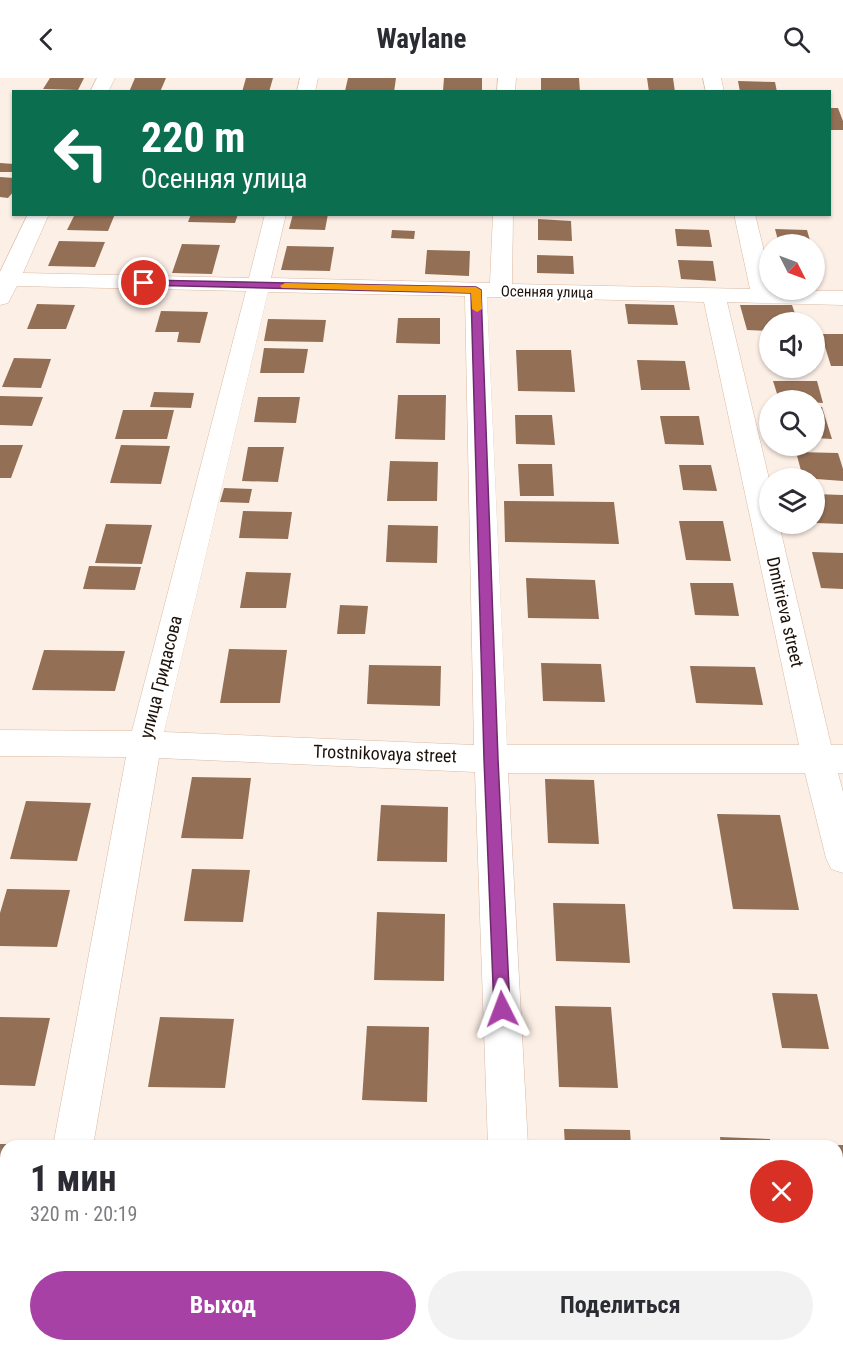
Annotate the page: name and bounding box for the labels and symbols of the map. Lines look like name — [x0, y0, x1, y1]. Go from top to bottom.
north arrow — [759, 234, 825, 300]
pin — [118, 257, 169, 308]
street label: Осенняя улица — [501, 282, 593, 302]
street label: Dmitrieva street — [763, 555, 808, 669]
street label: улица Гридасова — [135, 613, 186, 741]
street label: Trostnikovaya street — [313, 740, 457, 767]
position arrow — [470, 977, 534, 1041]

